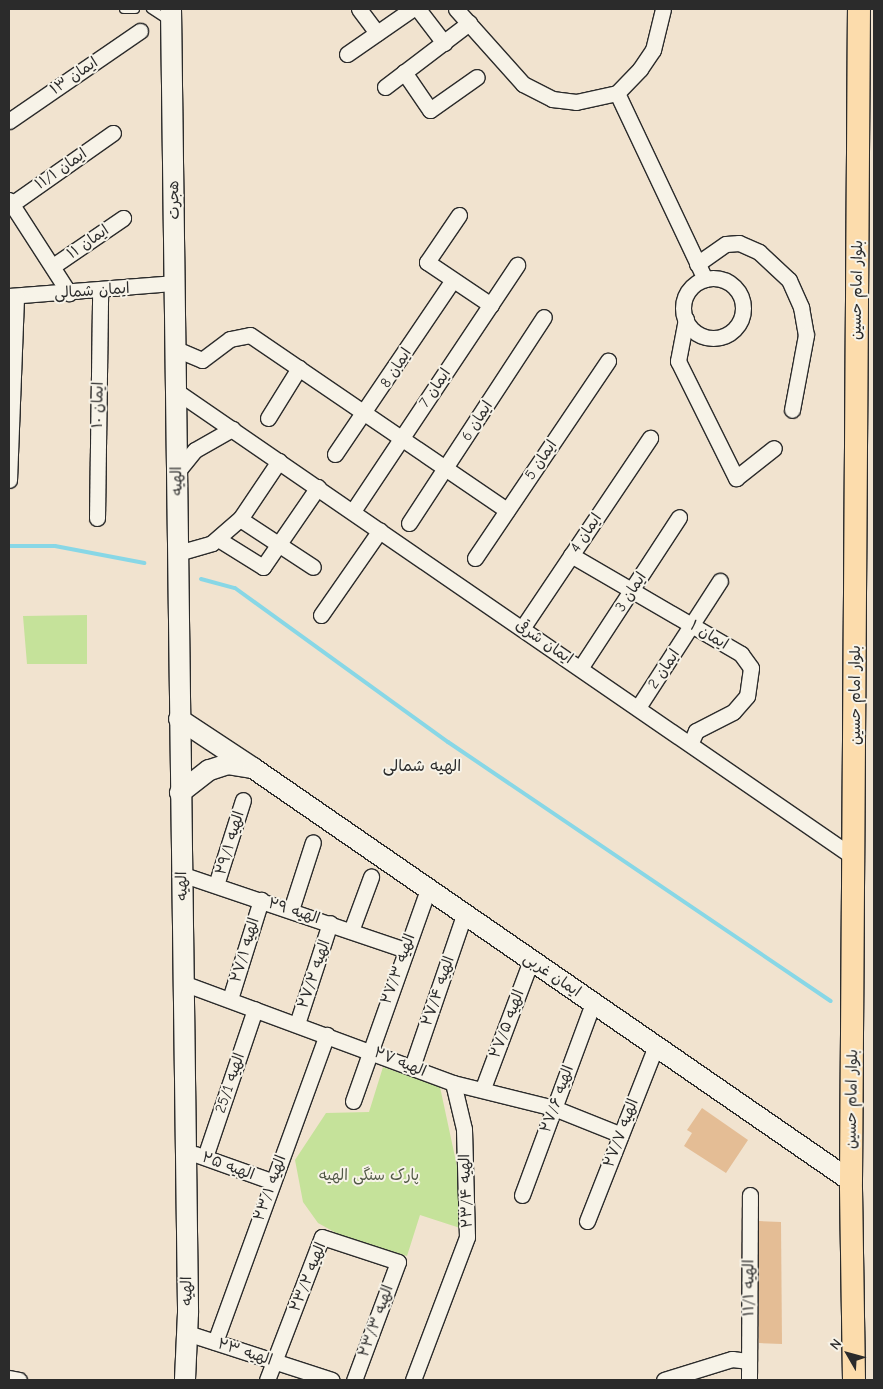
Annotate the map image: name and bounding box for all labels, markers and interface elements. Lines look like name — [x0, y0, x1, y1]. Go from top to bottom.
street label: ایمان ۱۳ — [47, 53, 101, 99]
street label: ایمان ۱۱/۱ — [32, 145, 90, 193]
street label: هجرت — [165, 180, 183, 220]
street label: ایمان ۱۱ — [64, 221, 112, 263]
street label: بلوار امام حسین — [847, 240, 867, 340]
street label: ایمان شمالی — [54, 279, 130, 303]
street label: ایمان 8 — [377, 345, 415, 391]
street label: ایمان 7 — [415, 365, 455, 411]
street label: ایمان ۱۰ — [89, 382, 107, 428]
street label: ایمان 6 — [457, 398, 497, 444]
street label: ایمان 5 — [521, 437, 561, 483]
street label: الهیه — [168, 466, 186, 496]
street label: ایمان 4 — [566, 510, 606, 556]
street label: ایمان 3 — [612, 569, 650, 615]
street label: ایمان شرقی — [512, 616, 576, 668]
street label: ایمان ۱ — [687, 617, 731, 653]
street label: بلوار امام حسین — [847, 645, 865, 745]
street label: ایمان 2 — [644, 646, 684, 692]
district label: الهیه شمالی — [383, 756, 461, 776]
street label: الهیه ۲۹/۱ — [212, 809, 248, 877]
street label: الهیه — [173, 871, 191, 901]
street label: الهیه ۲۹ — [266, 894, 322, 928]
street label: الهیه ۲۷/۱ — [227, 915, 263, 985]
street label: الهیه ۲۷/۳ — [377, 931, 419, 1007]
street label: الهیه ۲۷/۲ — [294, 937, 334, 1011]
street label: ایمان غربی — [520, 949, 584, 1001]
street label: الهیه ۲۷/۴ — [418, 954, 458, 1028]
street label: الهیه ۲۷/۵ — [486, 987, 528, 1061]
street label: الهیه ۲۷ — [371, 1043, 429, 1081]
street label: بلوار امام حسین — [842, 1049, 862, 1149]
street label: الهیه 25/1 — [211, 1051, 249, 1115]
street label: الهیه ۲۷/۶ — [537, 1063, 577, 1135]
street label: الهیه ۲۷/۷ — [600, 1096, 642, 1170]
street label: الهیه ۲۵ — [199, 1148, 257, 1184]
street label: الهیه ۲۳/۱ — [250, 1153, 290, 1223]
street label: الهیه ۲۳/۴ — [456, 1154, 476, 1228]
park label: پارک سنگی الهیه — [319, 1167, 419, 1185]
street label: الهیه ۲۳/۲ — [286, 1240, 330, 1314]
street label: الهیه ۱۱/۱ — [740, 1260, 758, 1316]
street label: الهیه — [178, 1276, 196, 1306]
street label: الهیه ۲۳/۳ — [355, 1283, 397, 1359]
north arrow — [823, 1329, 873, 1379]
street label: الهیه ۲۳ — [215, 1335, 275, 1369]
text: N — [826, 1336, 845, 1353]

